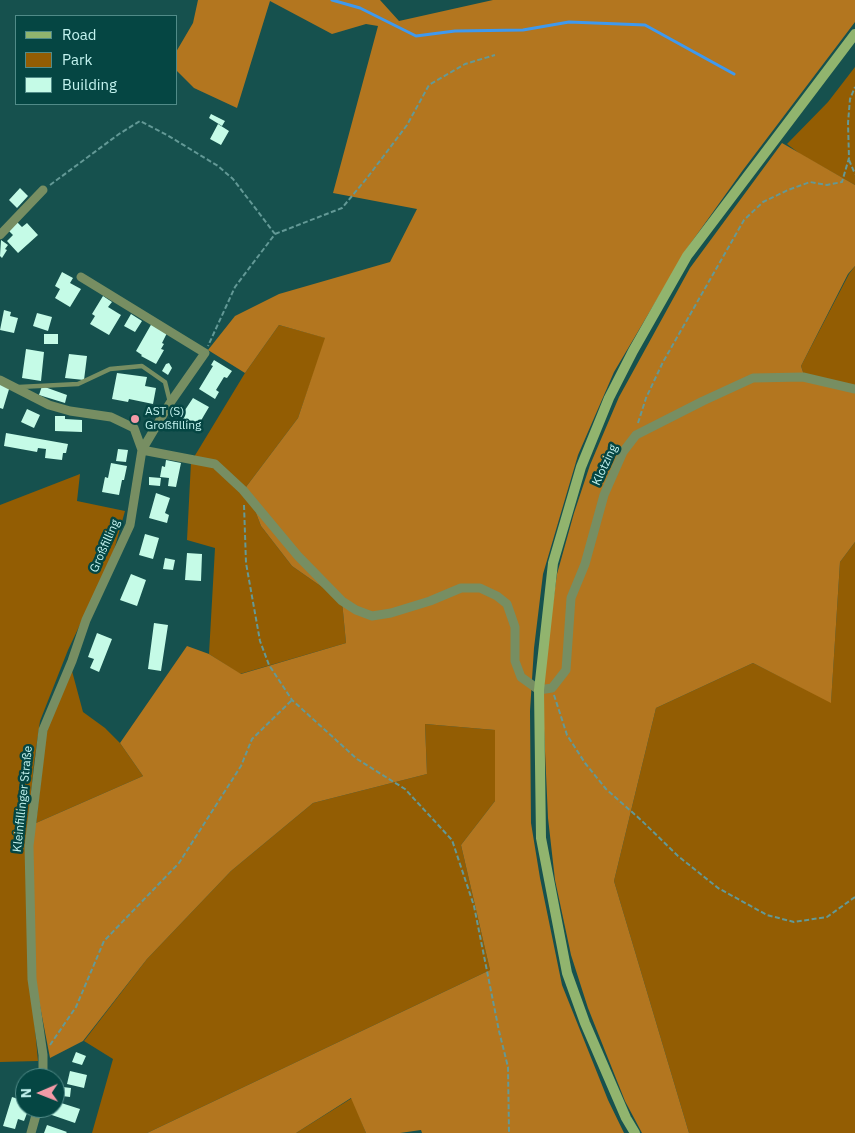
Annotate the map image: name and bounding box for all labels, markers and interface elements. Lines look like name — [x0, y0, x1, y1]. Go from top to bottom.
legend — [15, 15, 178, 105]
text: Road — [62, 25, 97, 44]
text: Park — [62, 50, 92, 69]
text: Building — [62, 75, 117, 94]
place label: AST (S) Großfilling — [145, 405, 201, 433]
marker: AST (S) Großfilling — [129, 413, 141, 425]
street label: Klotzing — [589, 442, 621, 488]
street label: Großfilling — [87, 517, 123, 575]
street label: Kleinfillinger Straße — [10, 745, 36, 853]
north arrow — [15, 1068, 65, 1118]
text: N — [17, 1088, 35, 1098]

